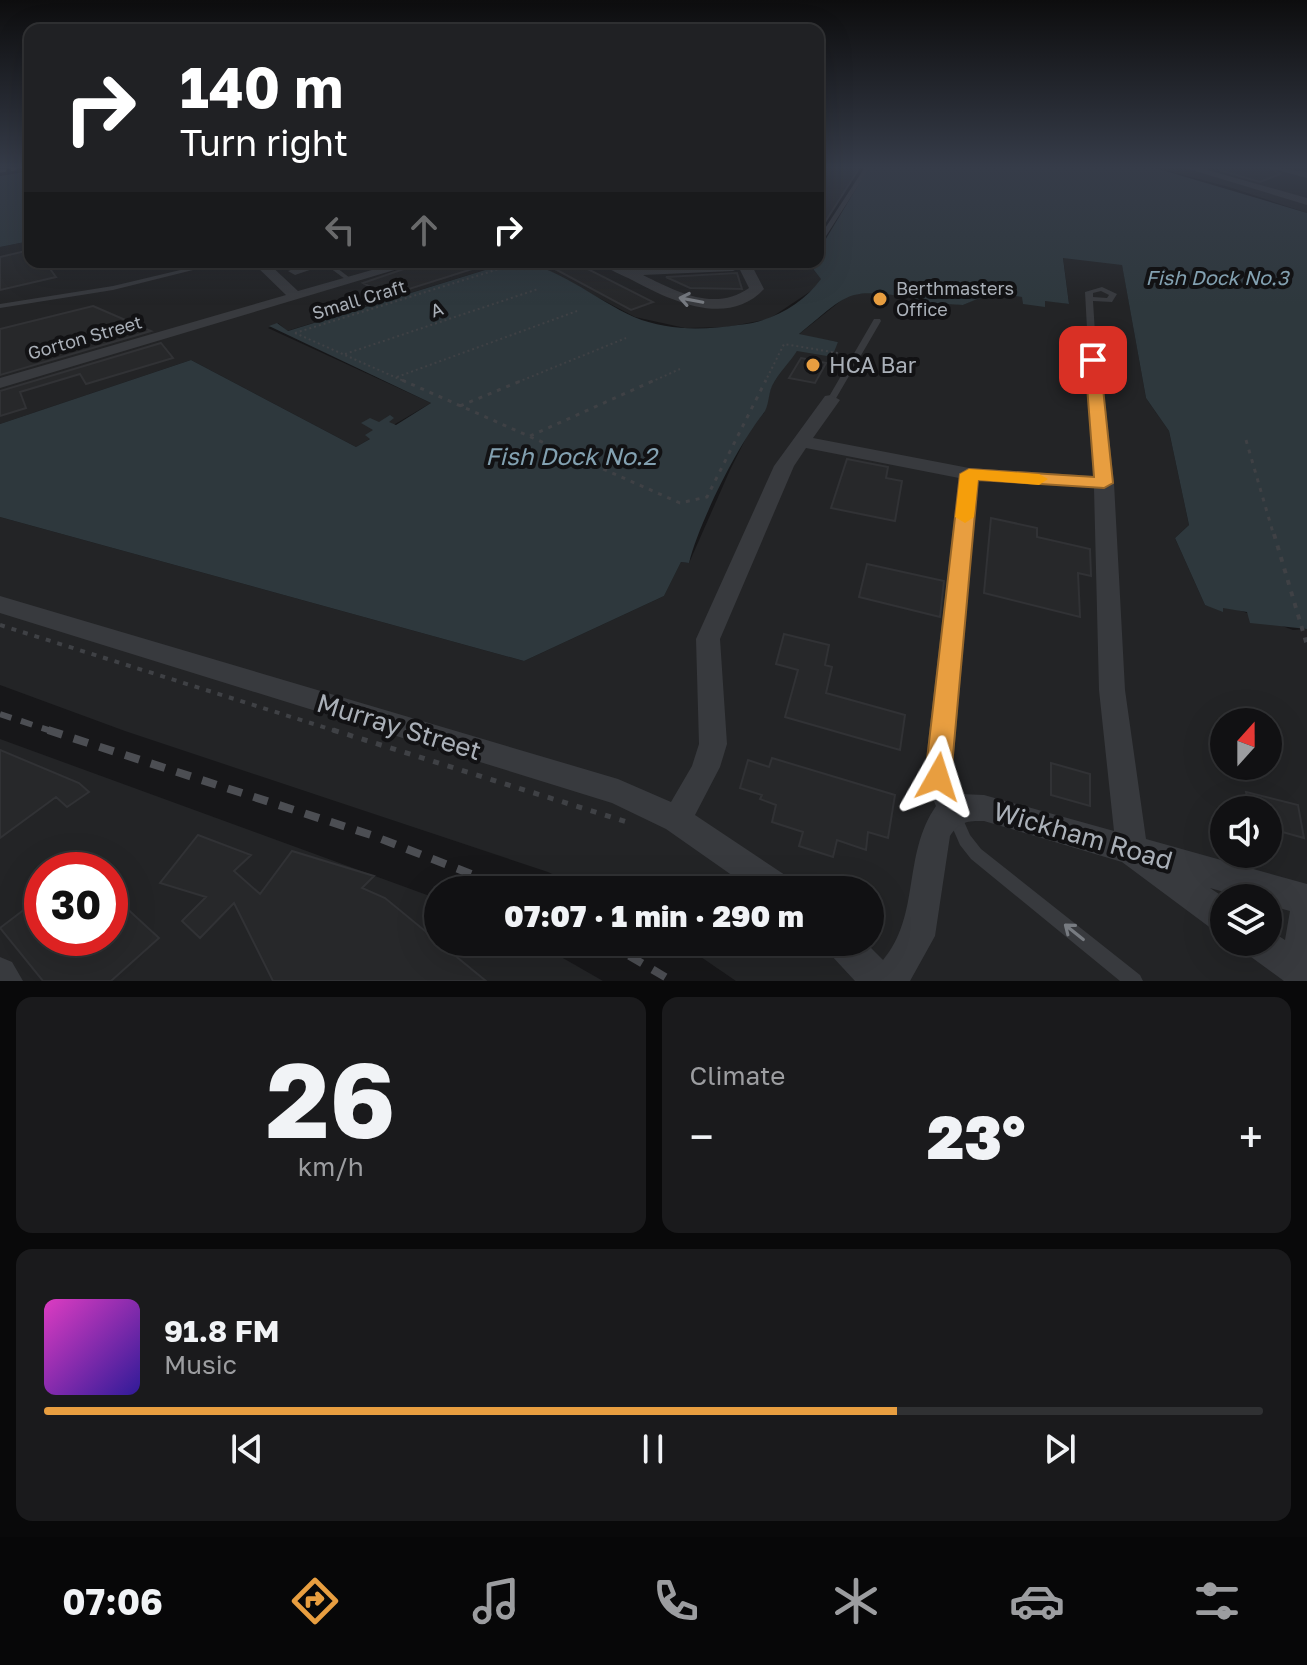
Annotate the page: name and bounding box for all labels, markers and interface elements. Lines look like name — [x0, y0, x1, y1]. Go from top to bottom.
text: 140 m — [180, 53, 343, 120]
icon: right — [48, 56, 152, 160]
text: Turn right — [180, 121, 348, 164]
icon: left — [318, 208, 362, 252]
icon: ahead — [402, 208, 446, 252]
icon: right — [486, 208, 530, 252]
water label: Fish Dock No.3 — [1146, 265, 1291, 289]
street label: Small Craft — [309, 274, 408, 324]
place label: Berthmasters Office — [896, 277, 1014, 320]
marker: Berthmasters Office — [871, 290, 889, 308]
one-way arrow — [678, 292, 704, 307]
street label: A — [427, 297, 446, 321]
street label: Gorton Street — [25, 310, 144, 364]
pin — [1059, 326, 1127, 394]
icon: arrive — [1071, 338, 1115, 382]
place label: HCA Bar — [829, 351, 917, 378]
marker: HCA Bar — [804, 356, 822, 374]
water label: Fish Dock No.2 — [485, 441, 659, 470]
street label: Murray Street — [313, 687, 485, 766]
north arrow — [1210, 708, 1282, 780]
map controls — [1210, 708, 1282, 956]
position arrow — [896, 735, 980, 819]
street label: Wickham Road — [990, 795, 1176, 876]
button: sound — [1210, 796, 1282, 868]
speed limit sign: 30 — [24, 852, 128, 956]
button: layers — [1210, 884, 1282, 956]
text: 07:07 · 1 min · 290 m — [504, 898, 804, 934]
one-way arrow — [1064, 923, 1084, 941]
text: 26 — [266, 1036, 395, 1161]
text: Climate — [690, 1060, 785, 1091]
text: 23° — [927, 1100, 1025, 1172]
text: − — [690, 1110, 714, 1163]
text: + — [1239, 1110, 1263, 1163]
text: km/h — [298, 1151, 364, 1182]
text: 91.8 FM — [164, 1313, 279, 1349]
text: Music — [164, 1349, 237, 1380]
icon: previous — [225, 1427, 269, 1471]
icon: pause — [631, 1427, 675, 1471]
icon: next — [1038, 1427, 1082, 1471]
icon: directions — [287, 1573, 343, 1629]
icon: music — [468, 1573, 524, 1629]
icon: phone — [648, 1573, 704, 1629]
icon: climate — [828, 1573, 884, 1629]
icon: car — [1009, 1573, 1065, 1629]
icon: filters — [1189, 1573, 1245, 1629]
text: 07:06 — [62, 1580, 163, 1623]

